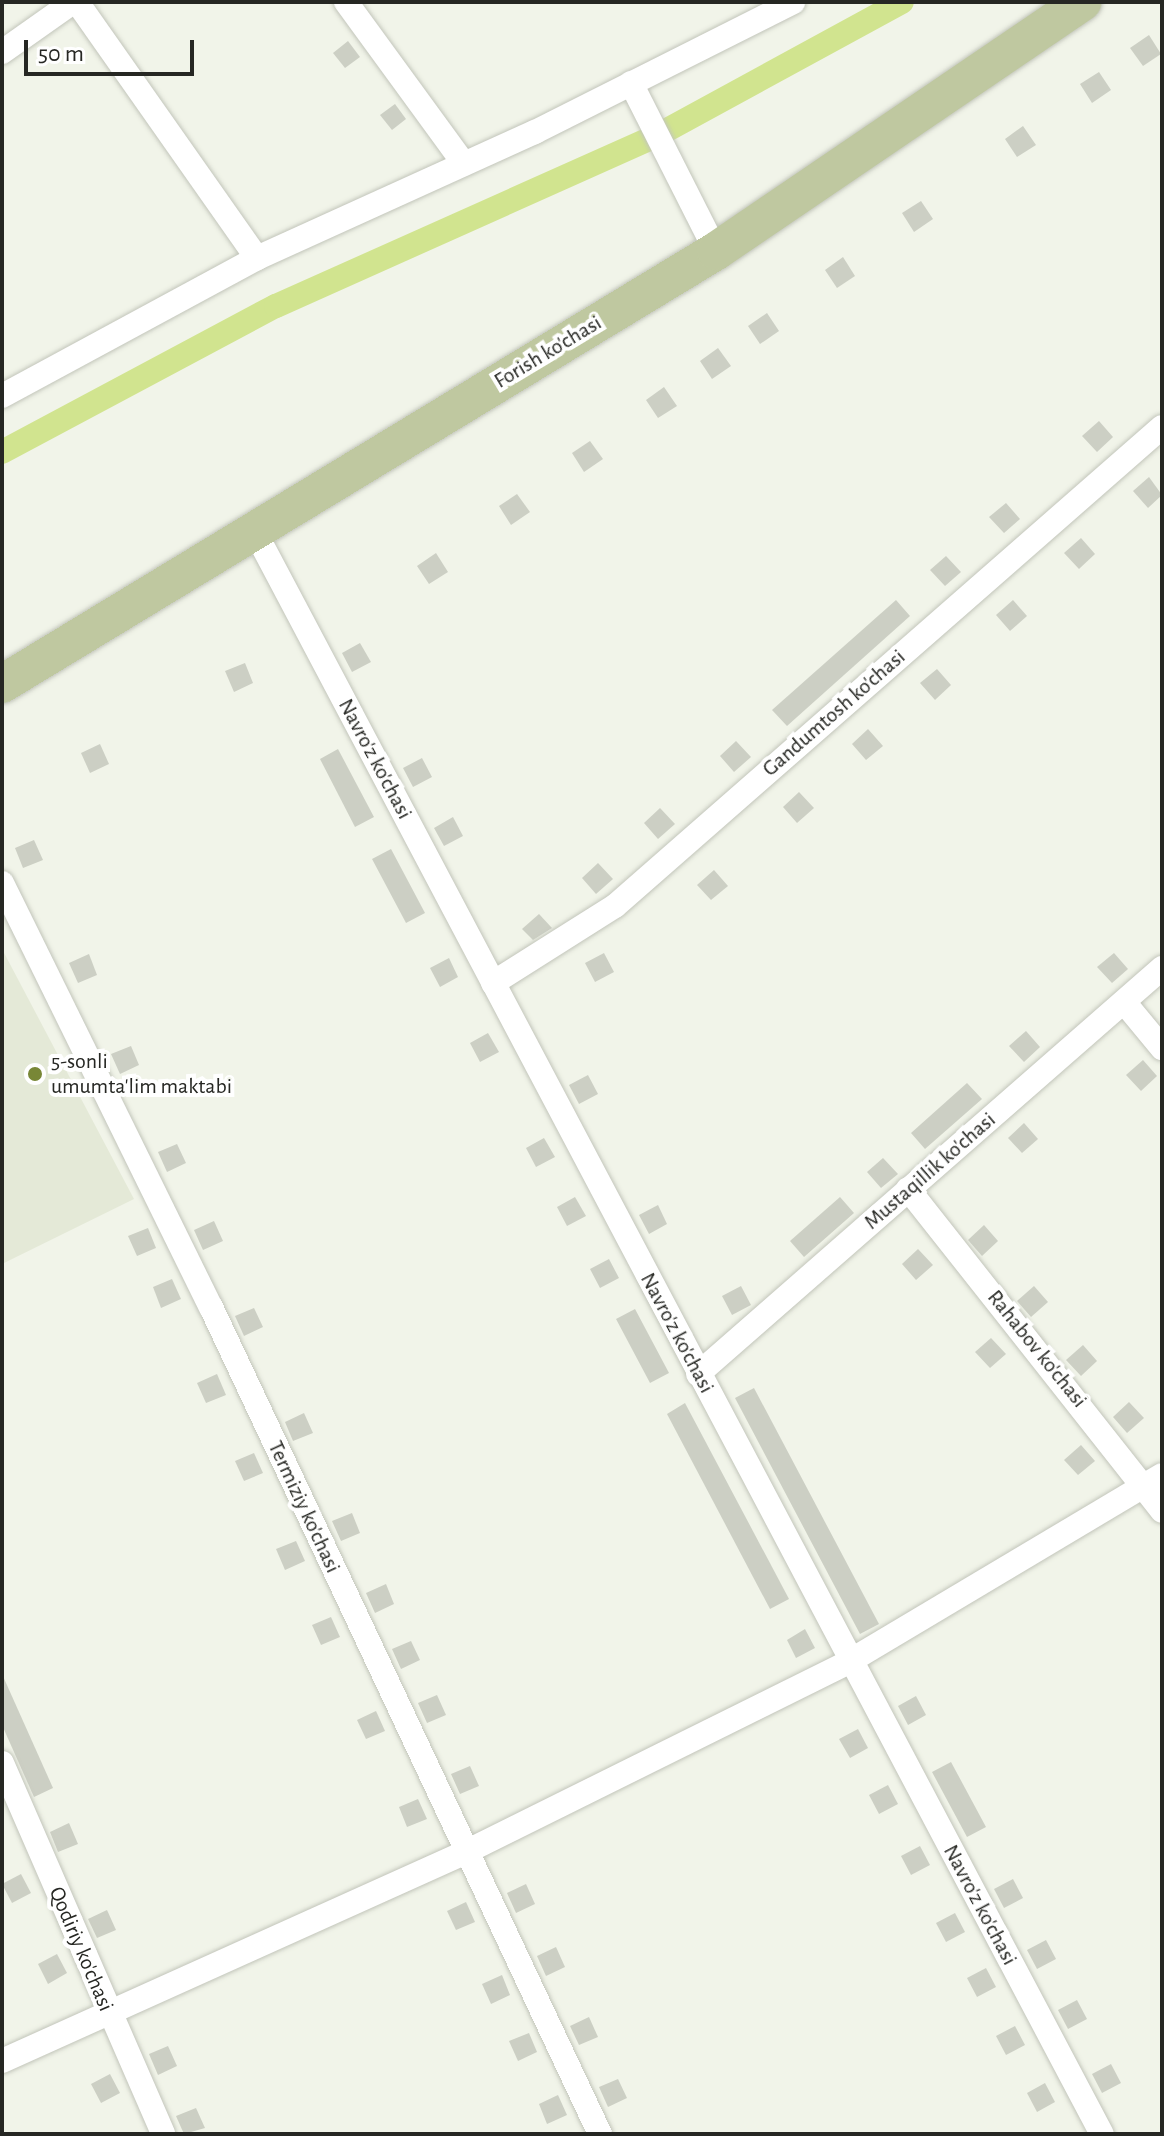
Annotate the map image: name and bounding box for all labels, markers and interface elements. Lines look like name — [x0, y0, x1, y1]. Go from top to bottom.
scale bar — [28, 24, 198, 74]
text: 50 m — [38, 42, 84, 66]
street label: Forish ko'chasi — [489, 310, 607, 394]
street label: Gandumtosh ko'chasi — [757, 644, 911, 782]
street label: Navro'z ko'chasi — [332, 694, 418, 824]
place label: 5-sonli umumta'lim maktabi — [51, 1048, 232, 1100]
marker: 5-sonli umumta'lim maktabi — [26, 1065, 44, 1083]
street label: Mustaqillik ko'chasi — [859, 1107, 1001, 1235]
street label: Navro'z ko'chasi — [634, 1268, 720, 1398]
street label: Rahabov ko'chasi — [981, 1285, 1093, 1413]
street label: Termiziy ko'chasi — [262, 1437, 346, 1577]
street label: Navro'z ko'chasi — [937, 1840, 1023, 1970]
street label: Qodiriy ko'chasi — [43, 1883, 119, 2015]

